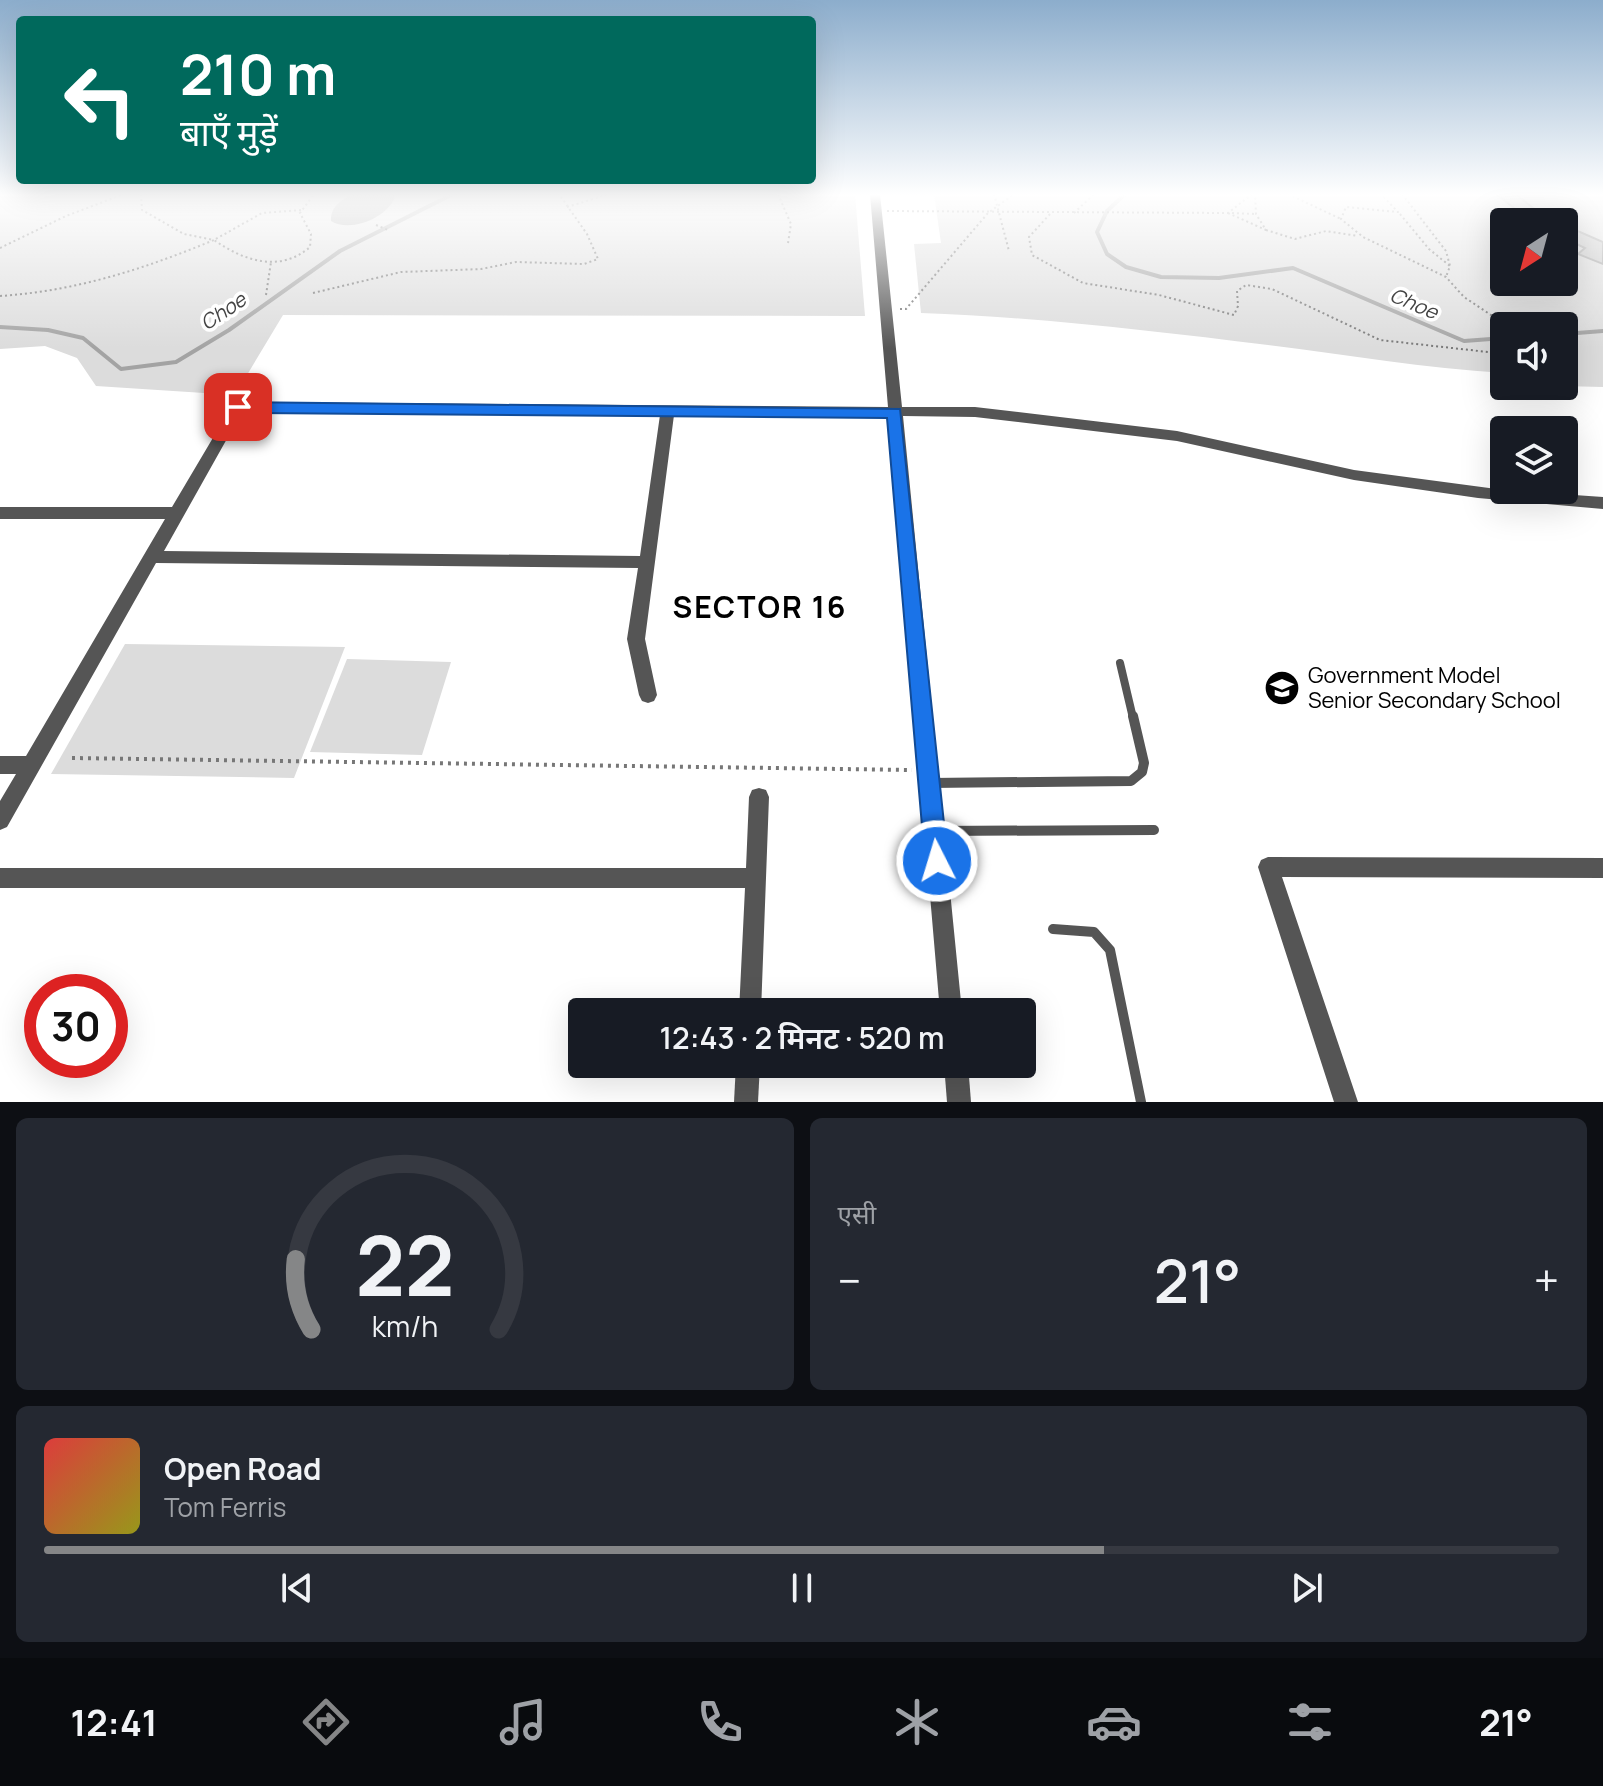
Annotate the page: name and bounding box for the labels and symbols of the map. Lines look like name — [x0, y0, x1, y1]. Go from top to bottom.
north arrow — [1490, 208, 1578, 296]
water label: Choe — [1386, 281, 1443, 326]
water label: Choe — [195, 285, 252, 336]
pin — [204, 373, 272, 441]
district label: SECTOR 16 — [673, 586, 847, 627]
place label: Government Model Senior Secondary School — [1308, 660, 1561, 715]
school or university icon: Government Model Senior Secondary School — [1263, 669, 1301, 707]
position arrow — [895, 819, 979, 903]
speed limit sign: 30 — [24, 974, 128, 1078]

